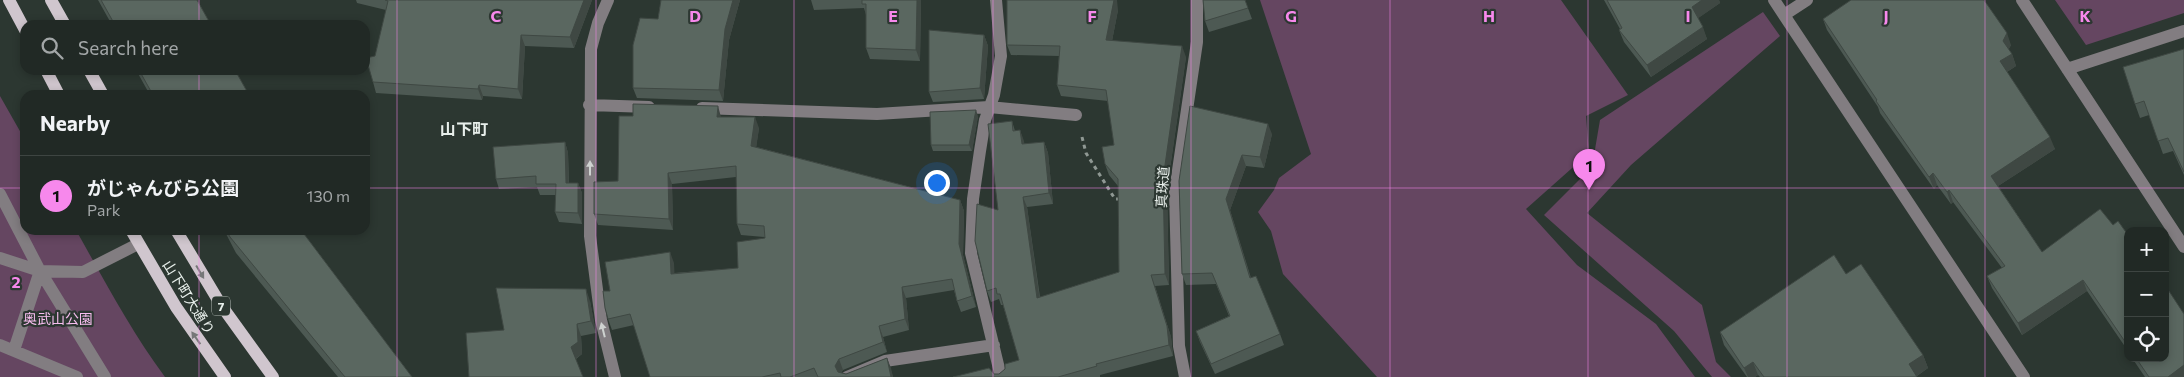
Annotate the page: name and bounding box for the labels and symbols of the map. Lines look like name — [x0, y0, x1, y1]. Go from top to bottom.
text: C — [491, 6, 502, 25]
text: D — [689, 6, 701, 25]
text: E — [888, 6, 898, 25]
text: F — [1087, 6, 1097, 25]
text: G — [1285, 6, 1297, 25]
text: H — [1483, 6, 1495, 25]
text: I — [1685, 6, 1691, 25]
text: J — [1883, 6, 1889, 25]
text: K — [2079, 6, 2091, 25]
district label: 山下町 — [440, 119, 488, 138]
pin: 1 — [1573, 149, 1605, 190]
one-way arrow — [586, 160, 594, 176]
street label: 真珠道 — [1152, 165, 1172, 209]
your location — [924, 170, 950, 196]
street label: 山下町大通り — [160, 257, 218, 337]
one-way arrow — [195, 266, 204, 279]
text: 2 — [11, 272, 21, 291]
road number: 7 — [212, 296, 230, 316]
park label: 奥武山公園 — [23, 310, 93, 327]
one-way arrow — [599, 322, 607, 337]
one-way arrow — [191, 331, 201, 345]

